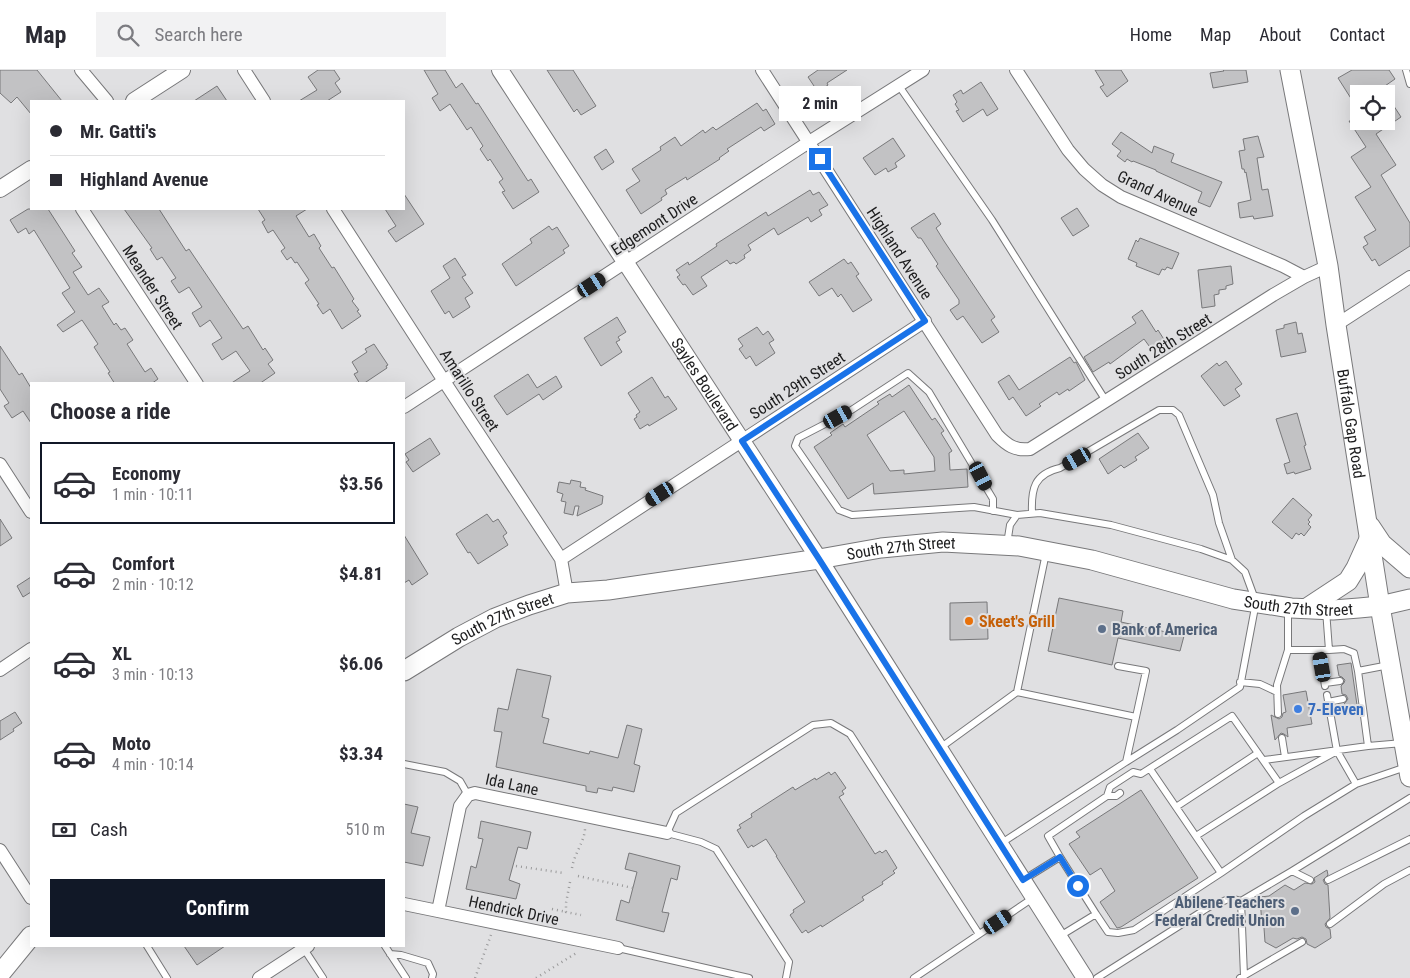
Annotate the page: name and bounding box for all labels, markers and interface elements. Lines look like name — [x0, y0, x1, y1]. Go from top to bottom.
search box — [96, 12, 446, 57]
text: Map — [25, 21, 66, 49]
icon: search — [114, 21, 142, 49]
text: Search here — [154, 23, 243, 46]
text: Home — [1130, 24, 1172, 45]
text: Map — [1200, 24, 1231, 45]
text: About — [1259, 24, 1301, 45]
text: Contact — [1329, 24, 1385, 45]
map controls — [1350, 85, 1395, 130]
button: locate — [1350, 85, 1395, 130]
callout: 2 min — [779, 87, 861, 122]
text: 2 min — [802, 94, 838, 113]
text: Mr. Gatti's — [80, 120, 156, 143]
route end — [809, 148, 831, 170]
street label: Grand Avenue — [1114, 166, 1201, 220]
text: Highland Avenue — [80, 168, 208, 191]
street label: Edgemont Drive — [607, 189, 701, 259]
street label: Highland Avenue — [863, 204, 936, 303]
street label: Meander Street — [118, 242, 187, 333]
car — [575, 271, 608, 299]
street label: South 28th Street — [1112, 309, 1215, 384]
street label: Sayles Boulevard — [667, 334, 742, 434]
street label: Amarillo Street — [436, 346, 503, 435]
street label: South 29th Street — [746, 347, 849, 423]
street label: Buffalo Gap Road — [1333, 368, 1369, 480]
text: Choose a ride — [50, 399, 171, 424]
car — [821, 403, 854, 431]
car — [1060, 445, 1093, 473]
car — [967, 459, 994, 493]
icon: car — [52, 461, 97, 506]
text: Economy — [112, 462, 181, 485]
text: $3.56 — [339, 472, 383, 495]
car — [643, 480, 676, 508]
text: 1 min · 10:11 — [112, 485, 194, 504]
street label: South 27th Street — [845, 533, 956, 564]
icon: car — [52, 551, 97, 596]
text: Comfort — [112, 552, 175, 575]
text: $4.81 — [339, 562, 383, 585]
text: 2 min · 10:12 — [112, 575, 194, 594]
street label: South 27th Street — [448, 589, 556, 649]
street label: South 27th Street — [1243, 592, 1354, 620]
place label: Skeet's Grill — [979, 612, 1055, 631]
marker: Skeet's Grill — [963, 615, 975, 627]
place label: Bank of America — [1112, 620, 1218, 639]
marker: Bank of America — [1096, 623, 1108, 635]
icon: car — [52, 641, 97, 686]
text: XL — [112, 642, 132, 665]
car — [1312, 651, 1331, 683]
text: $6.06 — [339, 652, 383, 675]
text: 3 min · 10:13 — [112, 665, 194, 684]
place label: 7-Eleven — [1308, 700, 1364, 719]
marker: 7-Eleven — [1292, 703, 1304, 715]
icon: car — [52, 731, 97, 776]
text: Moto — [112, 732, 151, 755]
text: $3.34 — [339, 742, 383, 765]
text: 4 min · 10:14 — [112, 755, 194, 774]
street label: Ida Lane — [484, 770, 540, 799]
icon: cash — [50, 816, 78, 844]
text: Cash — [90, 818, 128, 841]
text: 510 m — [346, 820, 385, 839]
route start — [1067, 875, 1089, 897]
button: Confirm — [50, 879, 385, 937]
street label: Hendrick Drive — [467, 892, 561, 929]
place label: Abilene Teachers Federal Credit Union — [1155, 893, 1285, 930]
marker: Abilene Teachers Federal Credit Union — [1289, 905, 1301, 917]
car — [981, 907, 1014, 937]

